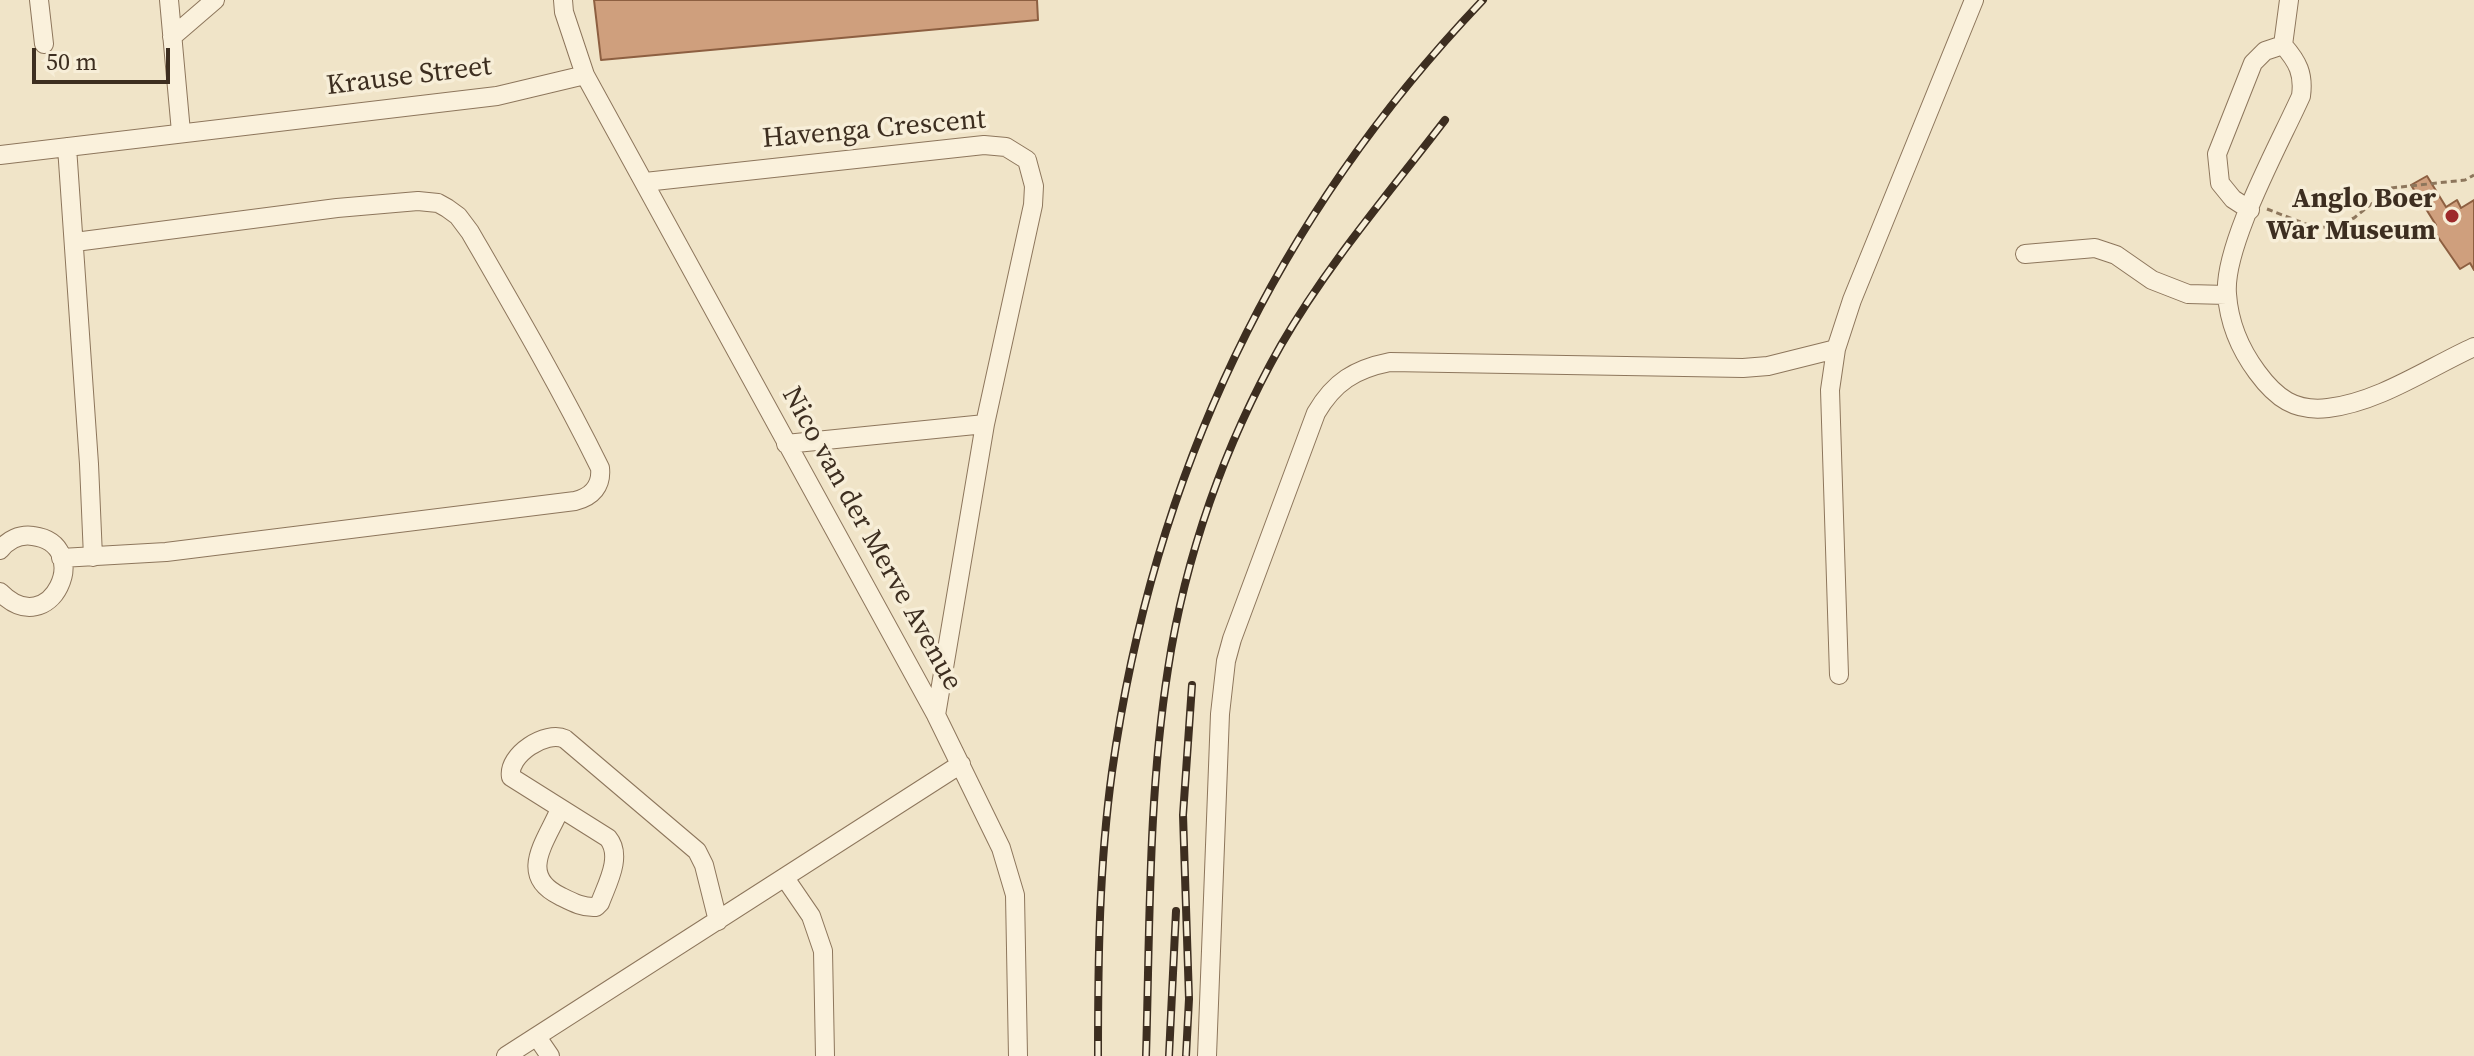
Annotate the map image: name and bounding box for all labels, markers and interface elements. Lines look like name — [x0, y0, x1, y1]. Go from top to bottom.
scale bar — [36, 32, 174, 82]
text: 50 m — [46, 45, 97, 78]
street label: Krause Street — [325, 50, 493, 104]
street label: Havenga Crescent — [761, 103, 987, 157]
place label: Anglo Boer War Museum — [2266, 183, 2436, 249]
marker: Anglo Boer War Museum — [2443, 207, 2461, 225]
street label: Nico van der Merve Avenue — [773, 381, 969, 697]

